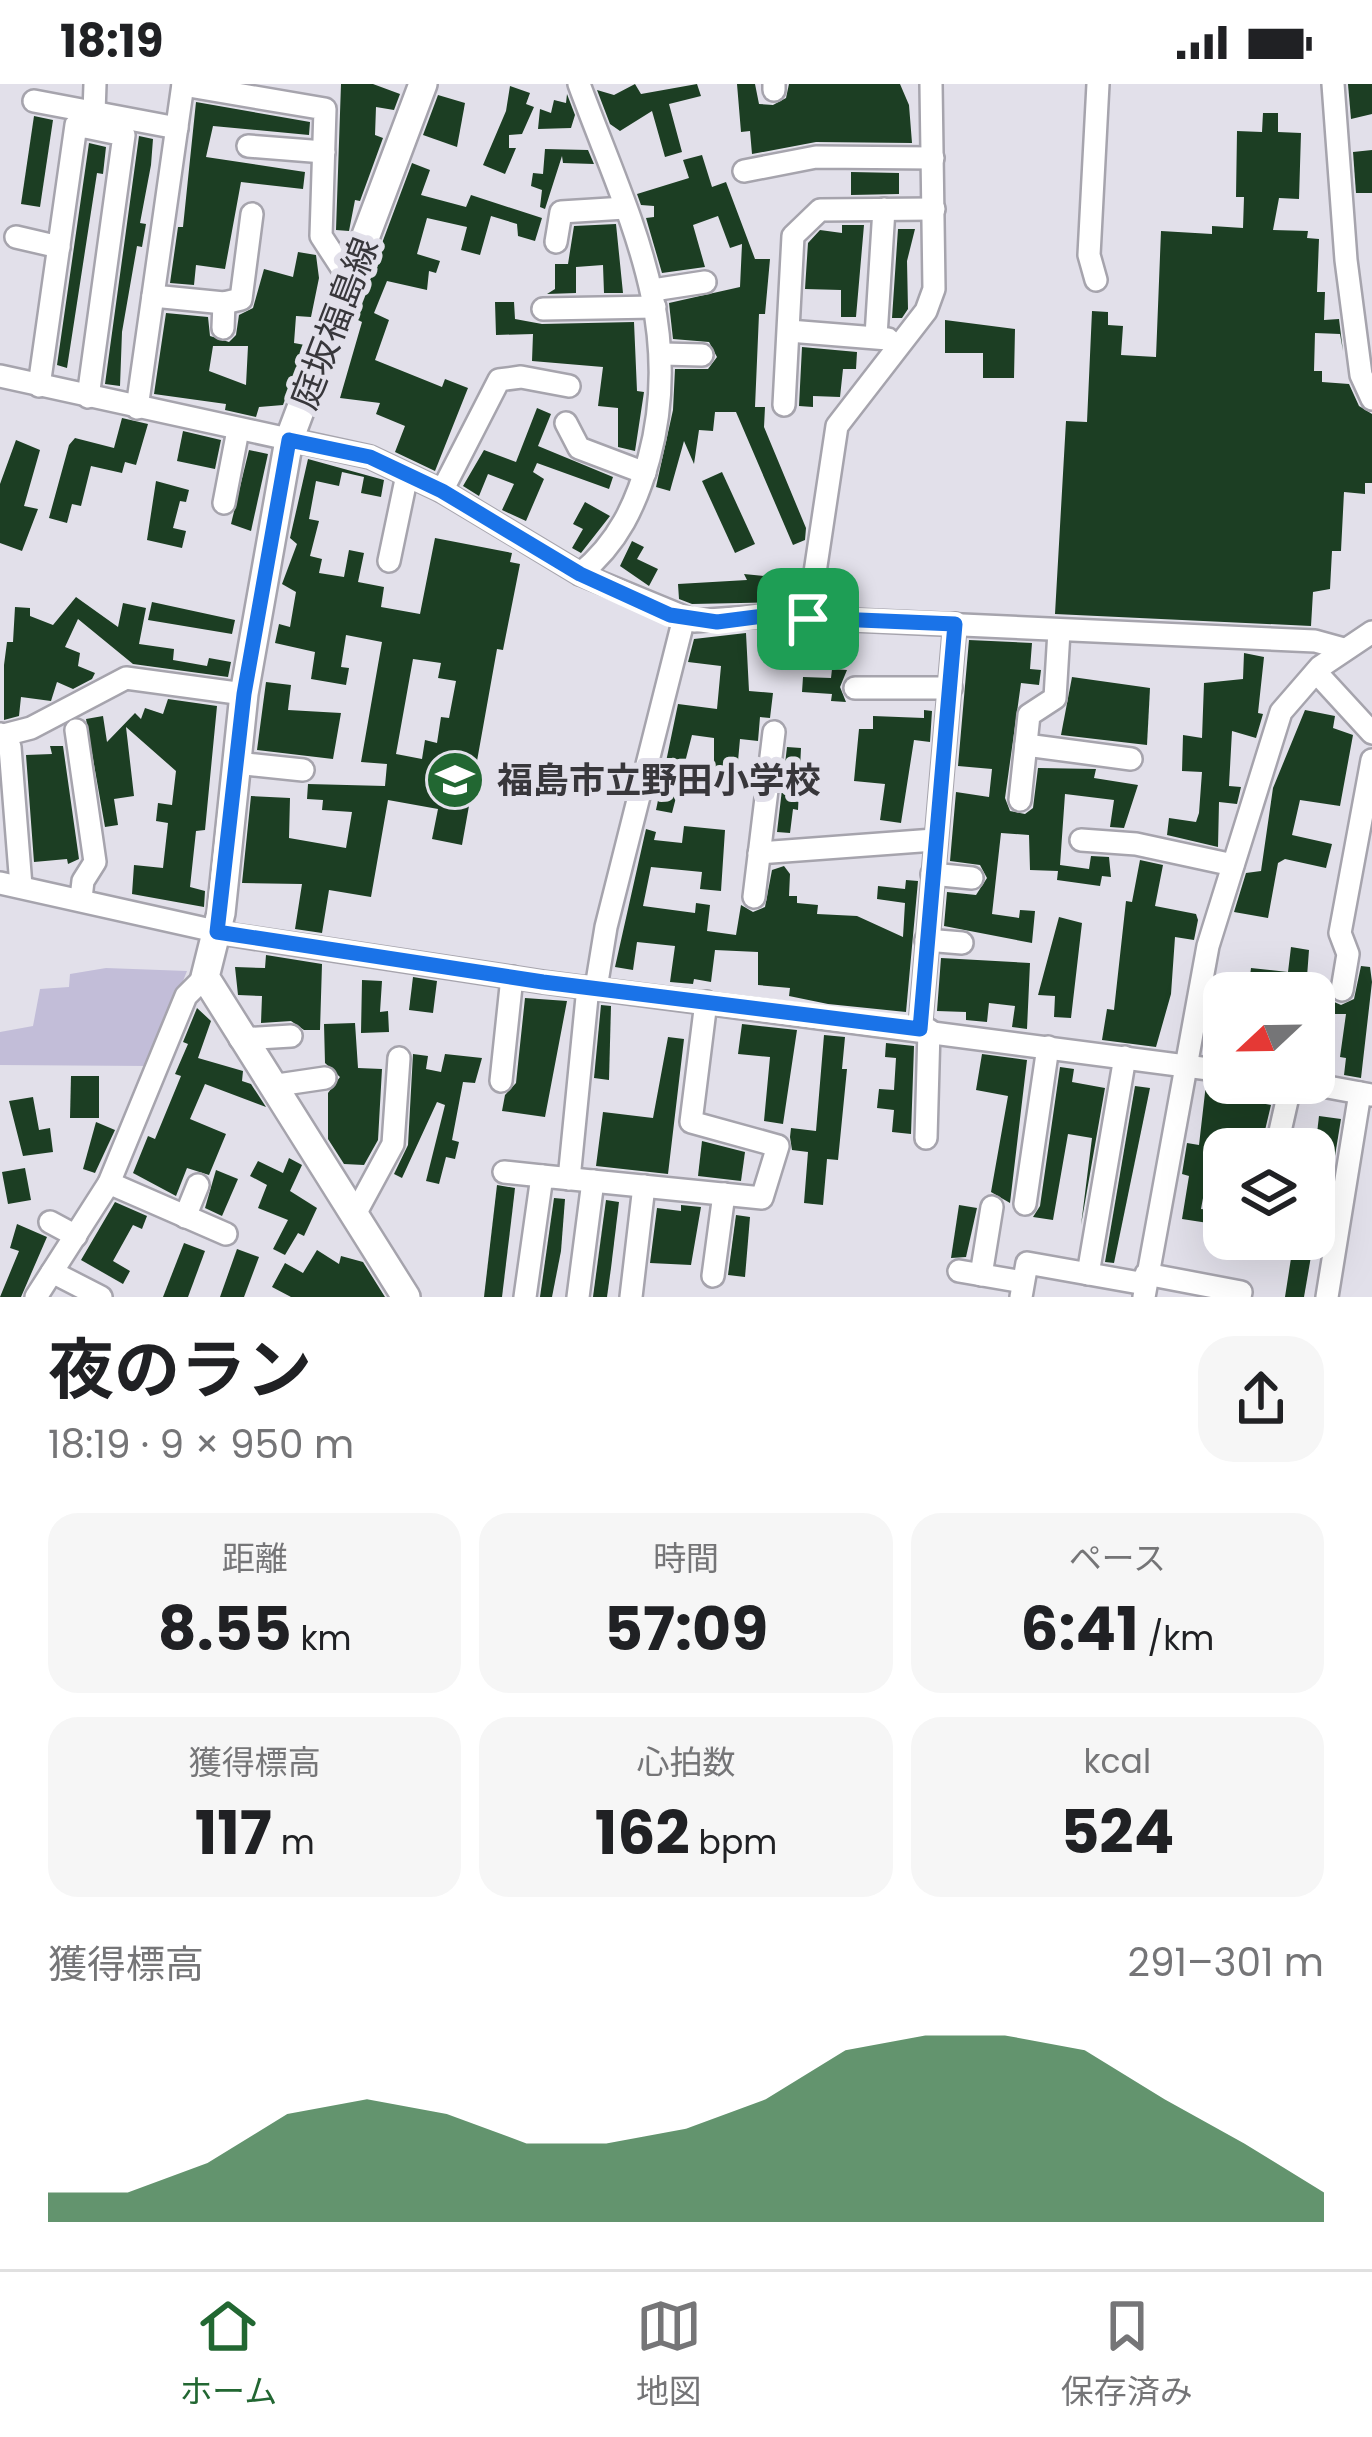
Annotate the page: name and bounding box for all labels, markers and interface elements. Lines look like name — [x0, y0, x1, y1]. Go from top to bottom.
text: 18:19 — [60, 10, 163, 73]
street label: 庭坂福島線 — [278, 230, 391, 416]
pin — [757, 568, 859, 670]
icon: arrive — [775, 586, 841, 652]
school or university icon: 福島市立野田小学校 — [424, 749, 486, 811]
place label: 福島市立野田小学校 — [497, 755, 821, 806]
north arrow — [1203, 972, 1335, 1104]
map controls — [1203, 972, 1335, 1260]
button: layers — [1203, 1128, 1335, 1260]
text: 夜のラン — [48, 1324, 312, 1416]
button: share — [1198, 1336, 1324, 1462]
text: 18:19 · 9 × 950 m — [48, 1417, 354, 1472]
text: 距離 — [222, 1535, 288, 1582]
text: 時間 — [653, 1535, 719, 1582]
text: ペース — [1069, 1535, 1166, 1582]
text: 8.55 — [158, 1587, 292, 1671]
text: 57:09 — [604, 1587, 768, 1671]
text: 6:41 — [1020, 1587, 1139, 1671]
text: km — [292, 1615, 351, 1662]
text: /km — [1139, 1615, 1214, 1662]
text: kcal — [1084, 1738, 1151, 1785]
text: 獲得標高 — [189, 1739, 321, 1786]
text: 心拍数 — [636, 1739, 735, 1786]
text: 524 — [1060, 1790, 1174, 1874]
text: 117 — [195, 1791, 272, 1875]
text: 162 — [595, 1791, 690, 1875]
text: m — [272, 1819, 315, 1866]
text: bpm — [690, 1819, 777, 1866]
text: 291–301 m — [1128, 1935, 1324, 1990]
text: 獲得標高 — [48, 1937, 204, 1992]
tab: ホーム — [179, 2293, 277, 2417]
tab: 地図 — [636, 2293, 702, 2417]
tab: 保存済み — [1061, 2293, 1193, 2417]

